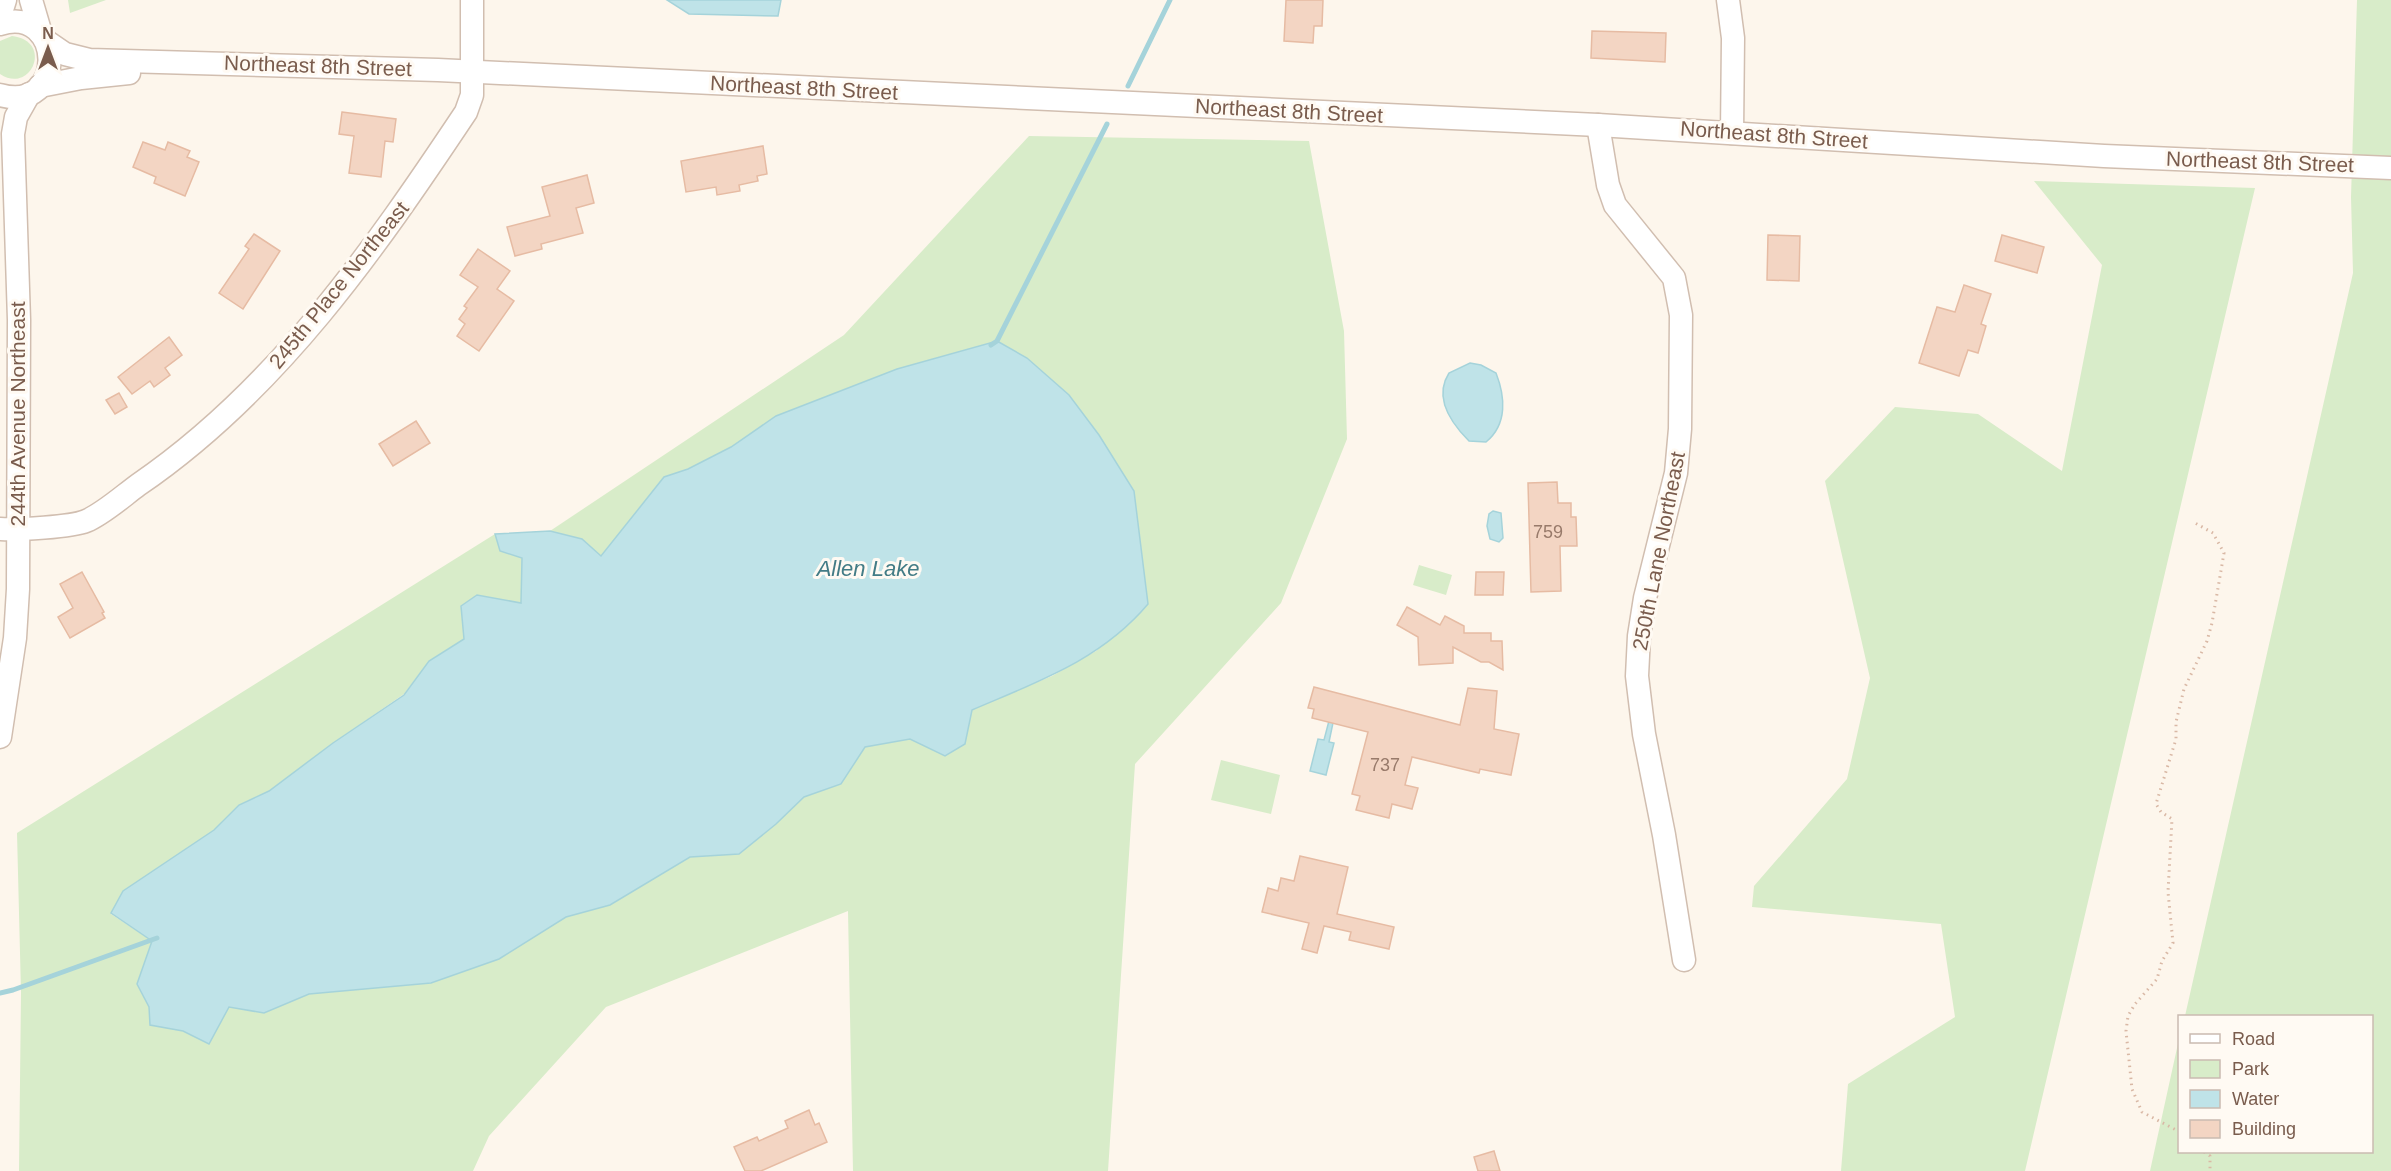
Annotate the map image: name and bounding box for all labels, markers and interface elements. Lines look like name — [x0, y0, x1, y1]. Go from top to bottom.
north arrow — [18, 18, 78, 78]
text: N — [42, 25, 54, 42]
street label: Northeast 8th Street — [224, 51, 412, 80]
street label: Northeast 8th Street — [710, 71, 899, 104]
street label: Northeast 8th Street — [1195, 94, 1384, 127]
street label: Northeast 8th Street — [1679, 116, 1869, 153]
street label: Northeast 8th Street — [2166, 147, 2354, 176]
street label: 245th Place Northeast — [264, 197, 413, 373]
street label: 244th Avenue Northeast — [6, 301, 29, 526]
street label: 250th Lane Northeast — [1628, 449, 1689, 652]
house number: 759 — [1533, 522, 1563, 542]
water label: Allen Lake — [815, 556, 919, 581]
house number: 737 — [1370, 755, 1400, 775]
legend — [2178, 1015, 2373, 1153]
text: Road — [2232, 1029, 2275, 1049]
text: Park — [2232, 1059, 2270, 1079]
text: Water — [2232, 1089, 2279, 1109]
text: Building — [2232, 1119, 2296, 1139]

